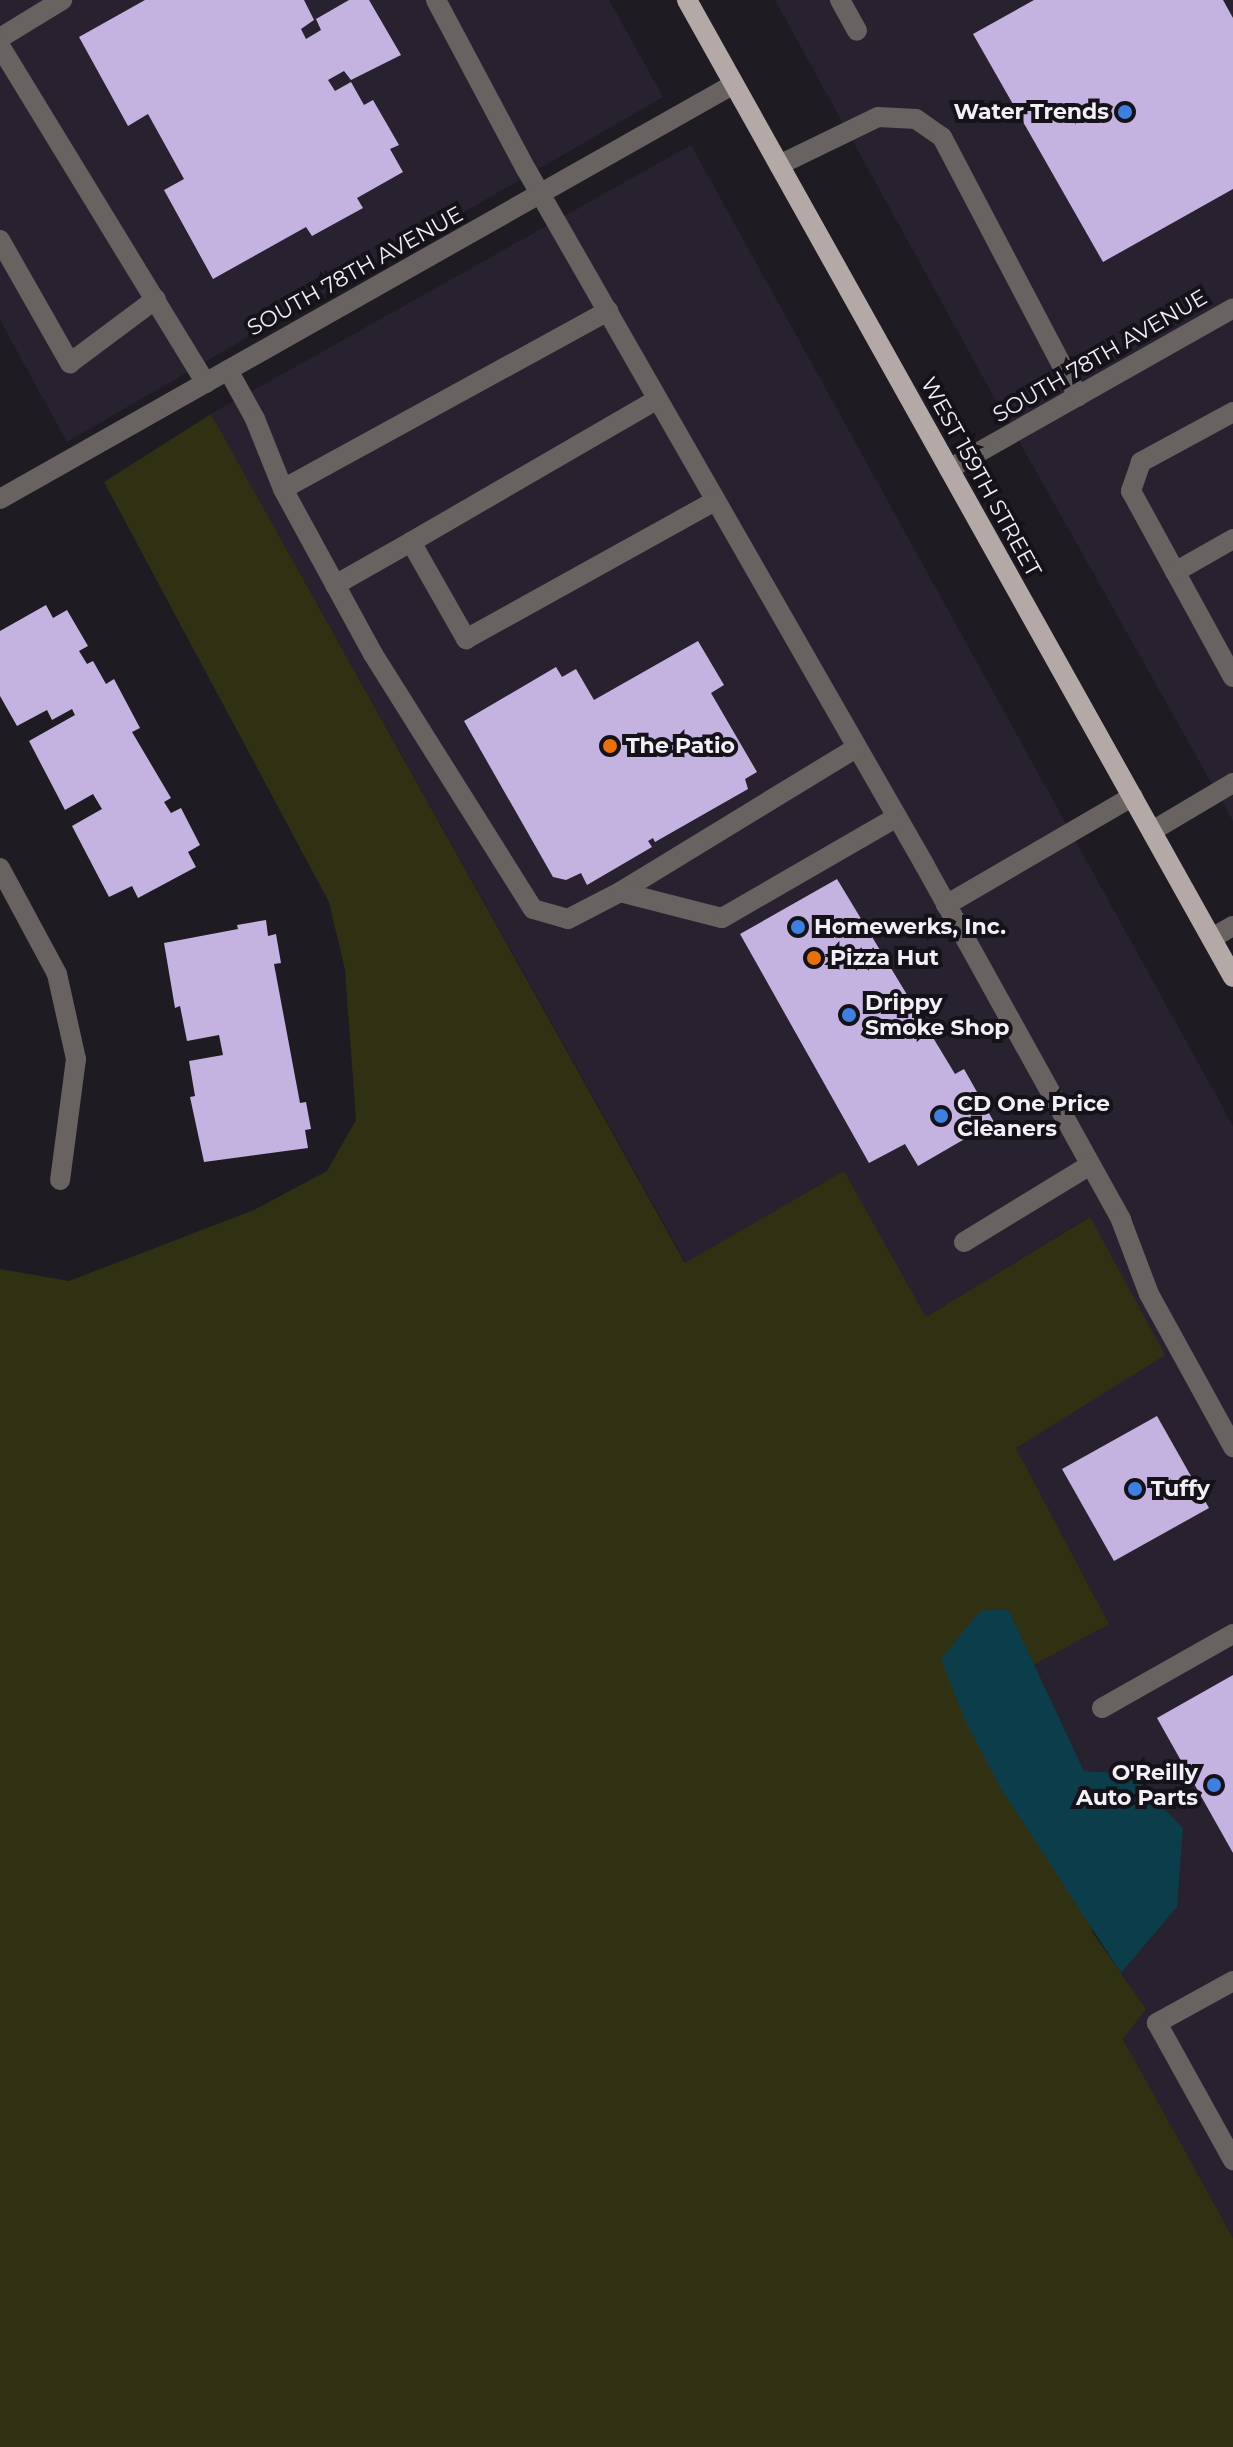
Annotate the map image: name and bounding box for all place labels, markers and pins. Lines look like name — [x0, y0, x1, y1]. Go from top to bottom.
place label: Water Trends — [954, 99, 1109, 125]
marker: Water Trends — [1116, 103, 1134, 121]
place label: The Patio — [626, 733, 735, 759]
marker: The Patio — [601, 737, 619, 755]
place label: Homewerks, Inc. — [814, 914, 1006, 940]
marker: Homewerks, Inc. — [789, 918, 807, 936]
place label: Pizza Hut — [830, 945, 939, 971]
marker: Pizza Hut — [805, 949, 823, 967]
place label: Drippy Smoke Shop — [865, 989, 1010, 1040]
marker: Drippy Smoke Shop — [840, 1006, 858, 1024]
place label: CD One Price Cleaners — [957, 1090, 1110, 1142]
marker: CD One Price Cleaners — [932, 1107, 950, 1125]
place label: Tuffy — [1151, 1476, 1210, 1502]
marker: Tuffy — [1126, 1480, 1144, 1498]
place label: O'Reilly Auto Parts — [1076, 1759, 1198, 1810]
marker: O'Reilly Auto Parts — [1205, 1776, 1223, 1794]

